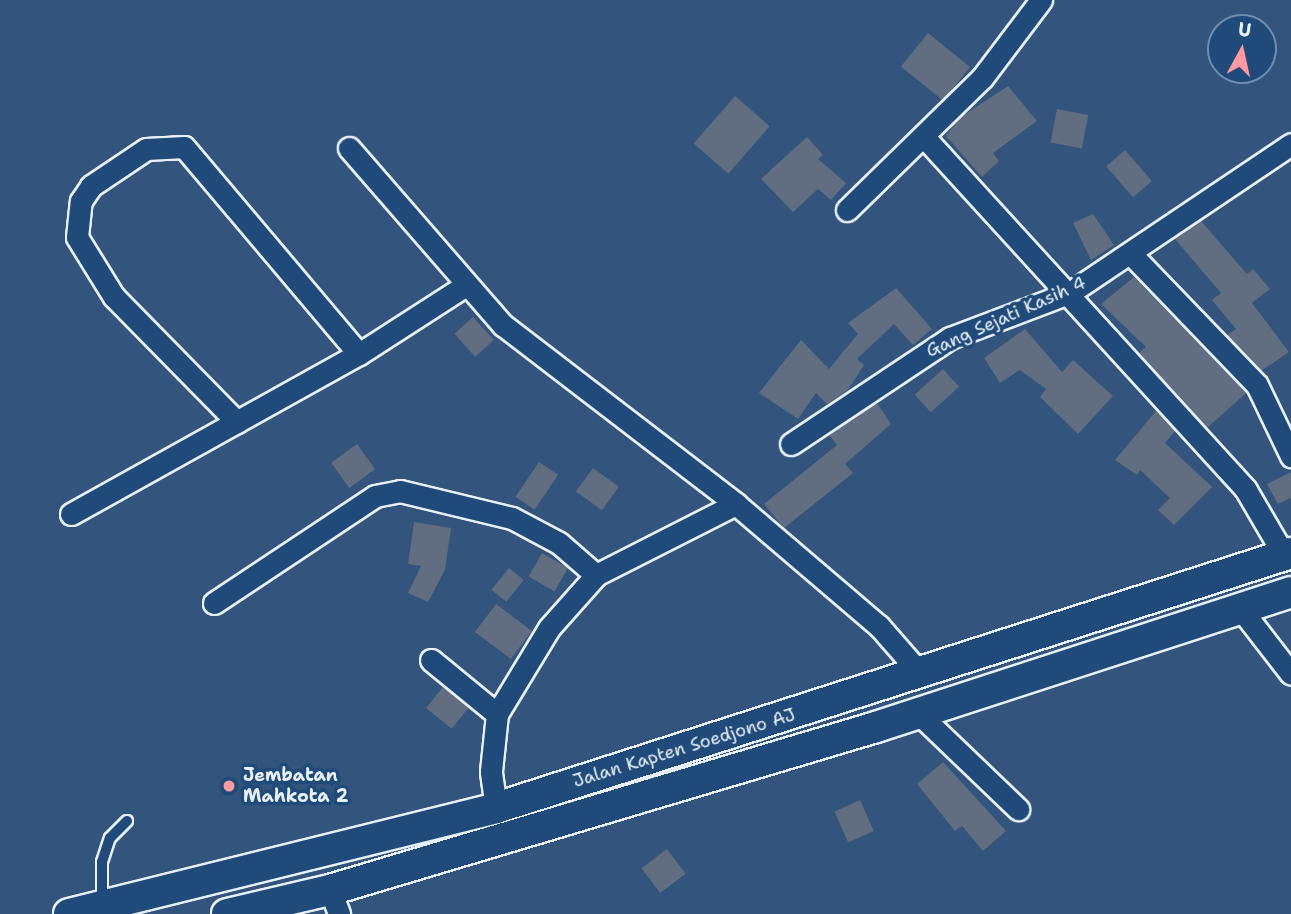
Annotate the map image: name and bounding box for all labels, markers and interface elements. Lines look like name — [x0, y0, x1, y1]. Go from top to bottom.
north arrow — [1207, 14, 1277, 84]
text: U — [1237, 16, 1253, 43]
street label: Gang Sejati Kasih 4 — [923, 272, 1089, 362]
street label: Jalan Kapten Soedjono AJ — [570, 704, 798, 792]
place label: Jembatan Mahkota 2 — [243, 765, 348, 808]
marker: Jembatan Mahkota 2 — [221, 778, 237, 794]

